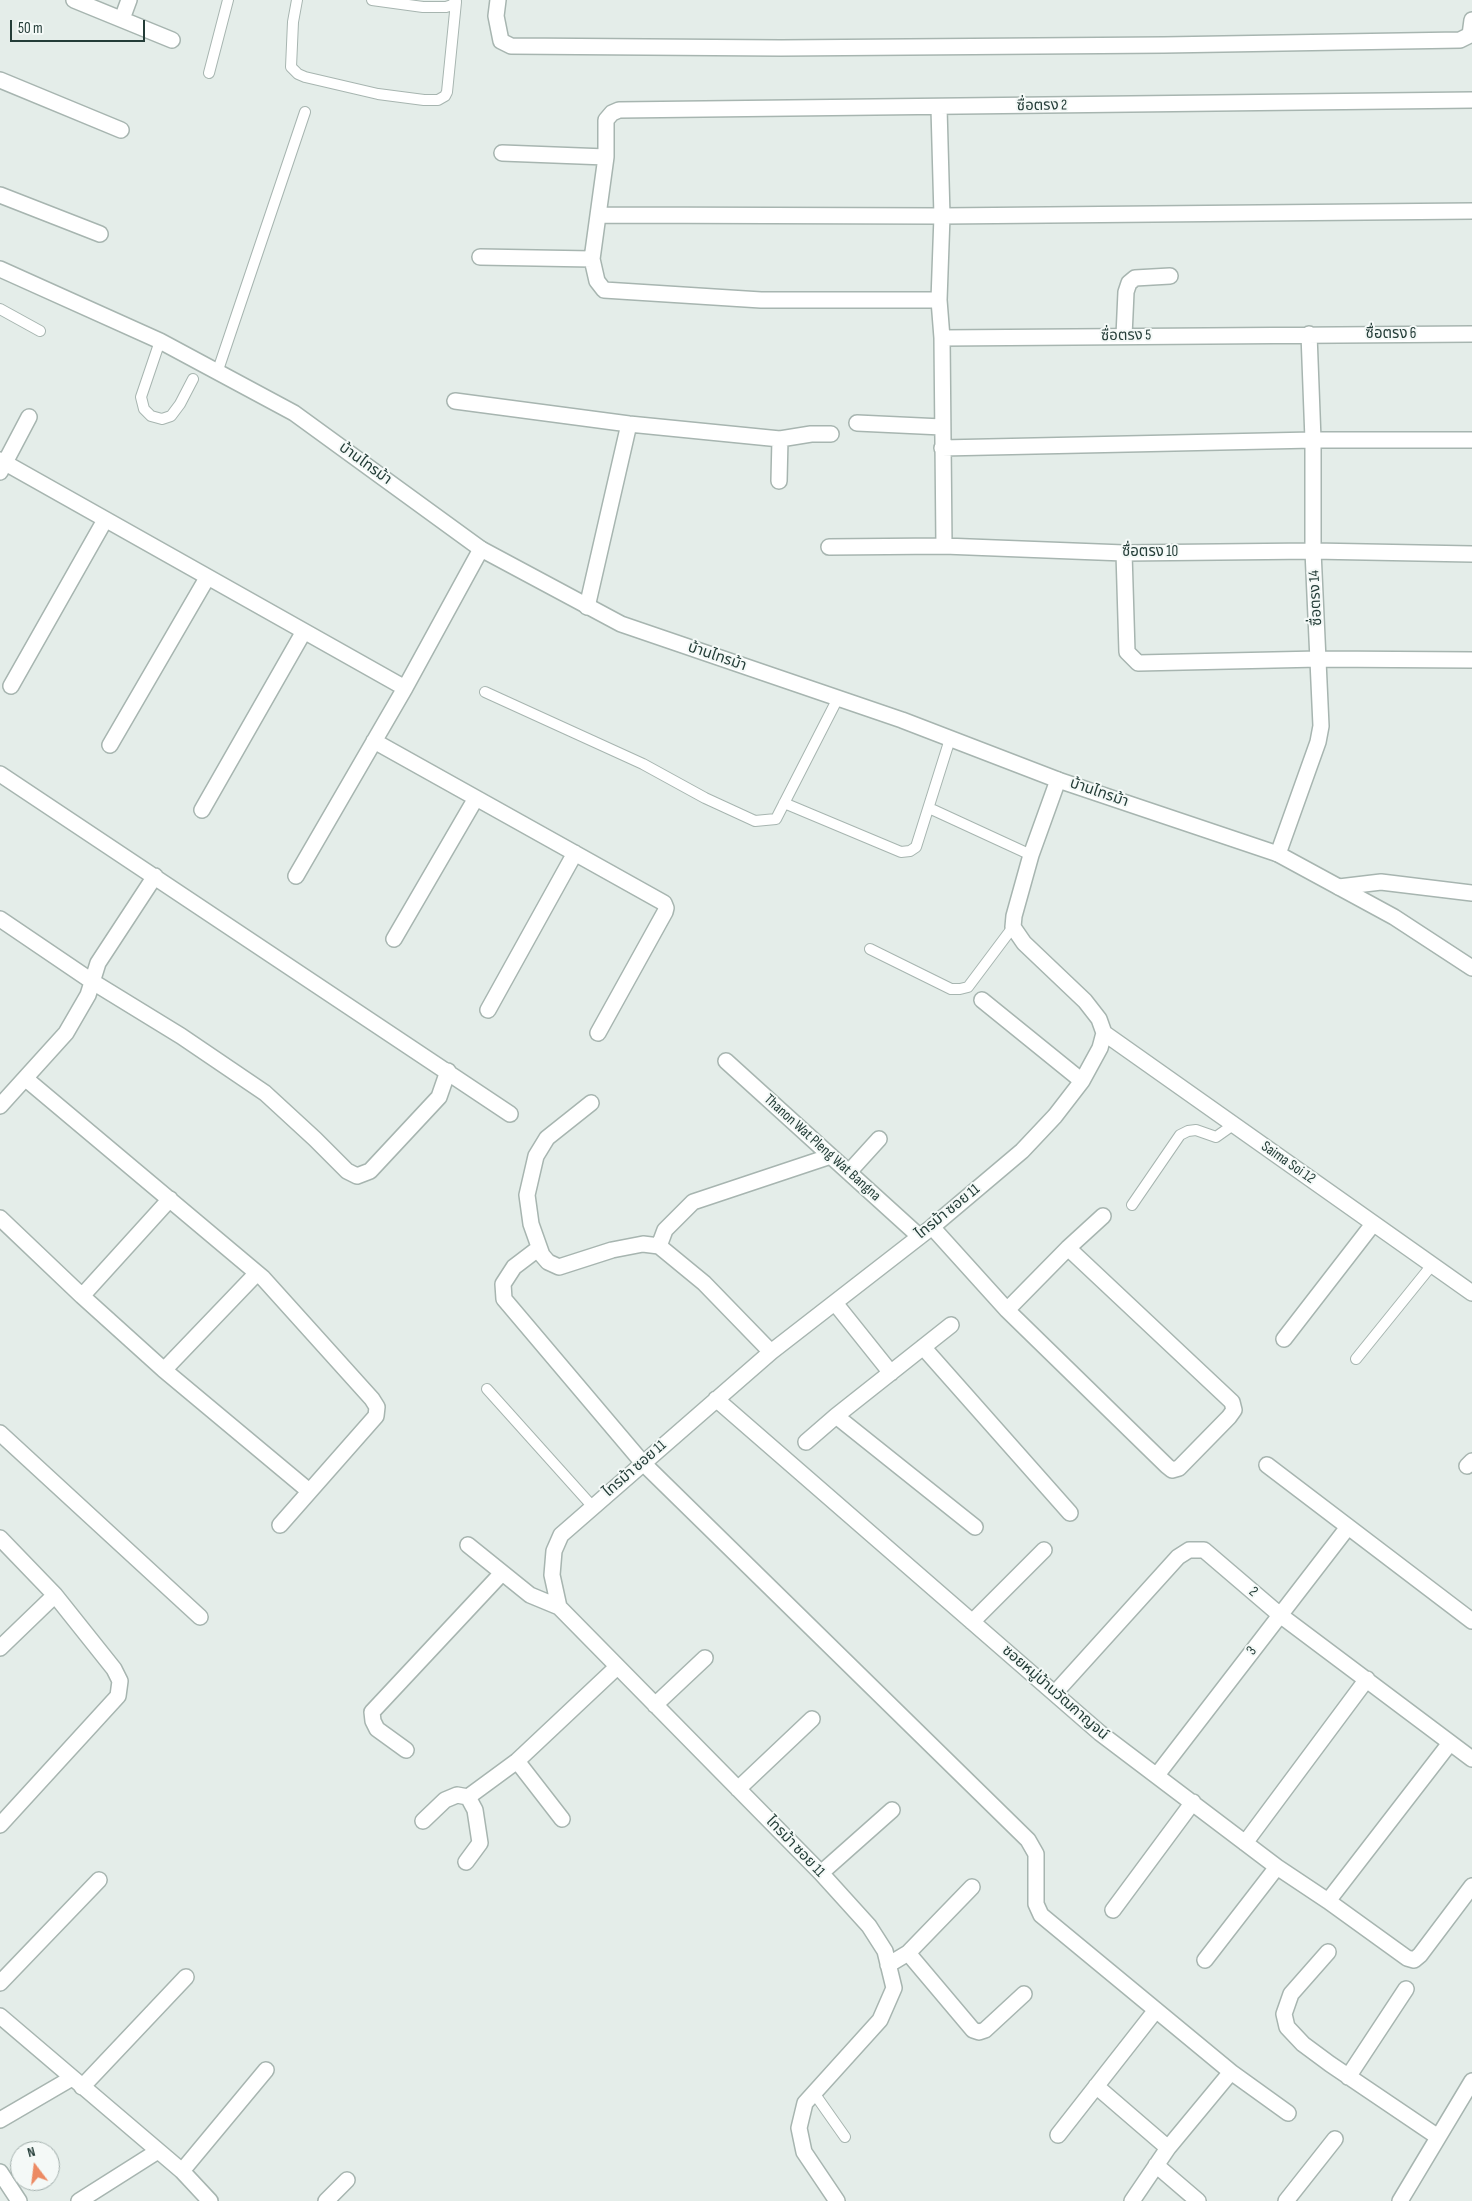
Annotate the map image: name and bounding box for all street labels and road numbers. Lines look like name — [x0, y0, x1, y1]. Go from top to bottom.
street label: ซื่อตรง 2 — [1017, 97, 1067, 115]
street label: ซื่อตรง 6 — [1366, 325, 1416, 343]
street label: ซื่อตรง 5 — [1101, 327, 1151, 345]
street label: บ้านไทรม้า — [335, 439, 395, 489]
street label: ซื่อตรง 10 — [1122, 543, 1178, 561]
street label: ซื่อตรง 14 — [1306, 570, 1326, 626]
street label: บ้านไทรม้า — [685, 639, 749, 675]
street label: บ้านไทรม้า — [1067, 775, 1131, 811]
street label: Thanon Wat Pleng Wat Bangna — [760, 1091, 884, 1205]
street label: Saima Soi 12 — [1257, 1138, 1319, 1188]
street label: ไทรม้า ซอย 11 — [912, 1181, 984, 1243]
street label: ไทรม้า ซอย 11 — [600, 1437, 670, 1501]
street label: 2 — [1245, 1583, 1261, 1601]
street label: ซอยหมู่บ้านวัฒกาญจน์ — [998, 1642, 1112, 1744]
street label: 3 — [1243, 1643, 1261, 1659]
street label: ไทรม้า ซอย 11 — [762, 1813, 828, 1881]

